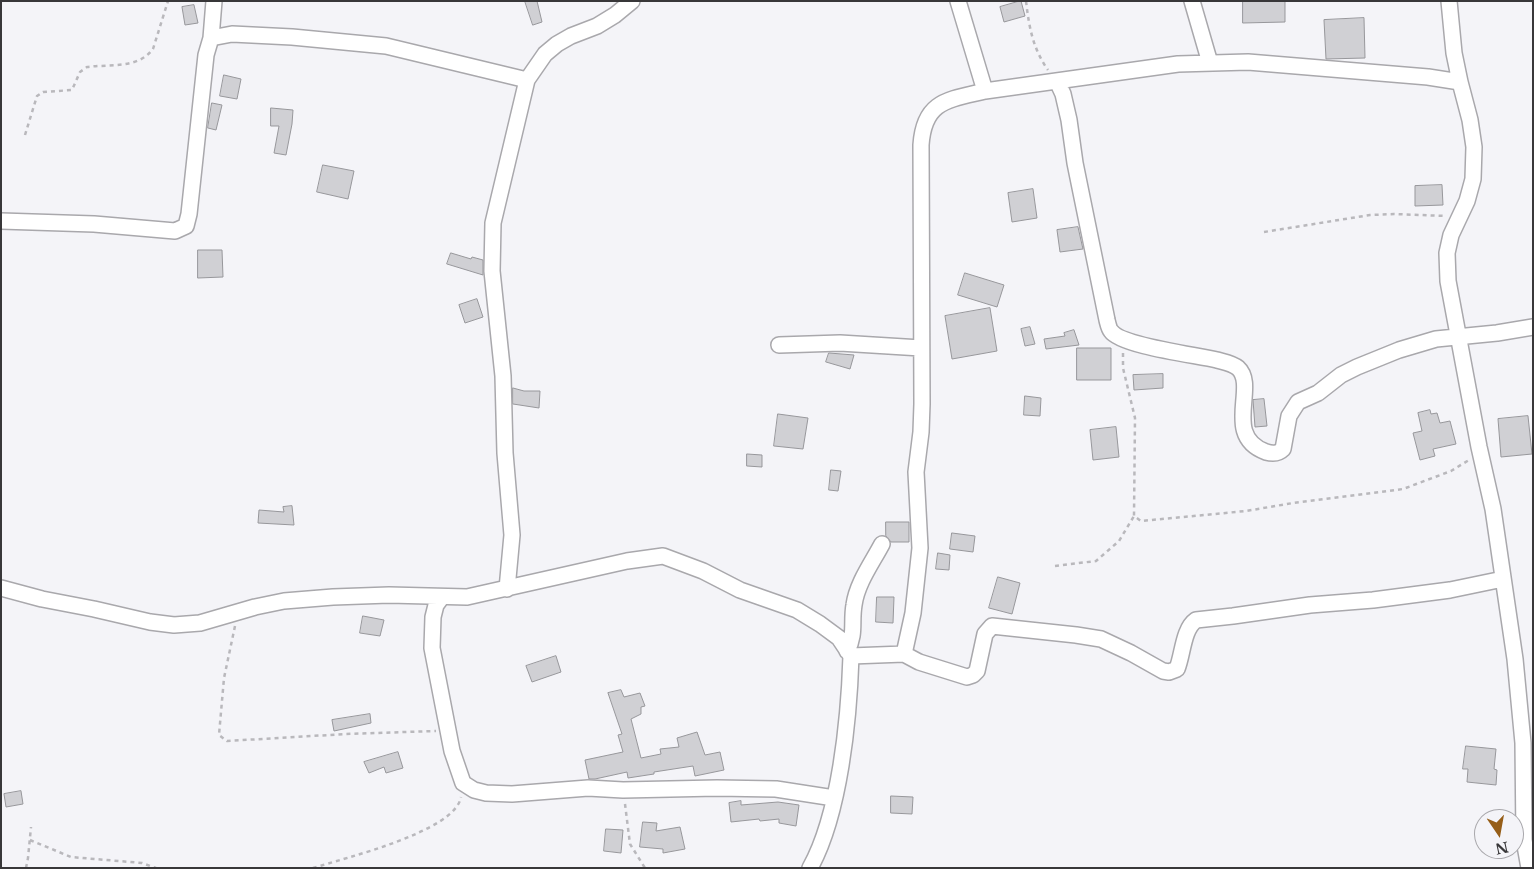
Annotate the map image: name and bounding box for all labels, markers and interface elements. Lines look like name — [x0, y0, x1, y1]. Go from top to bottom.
north arrow — [1474, 809, 1524, 859]
text: N — [1494, 838, 1510, 858]

